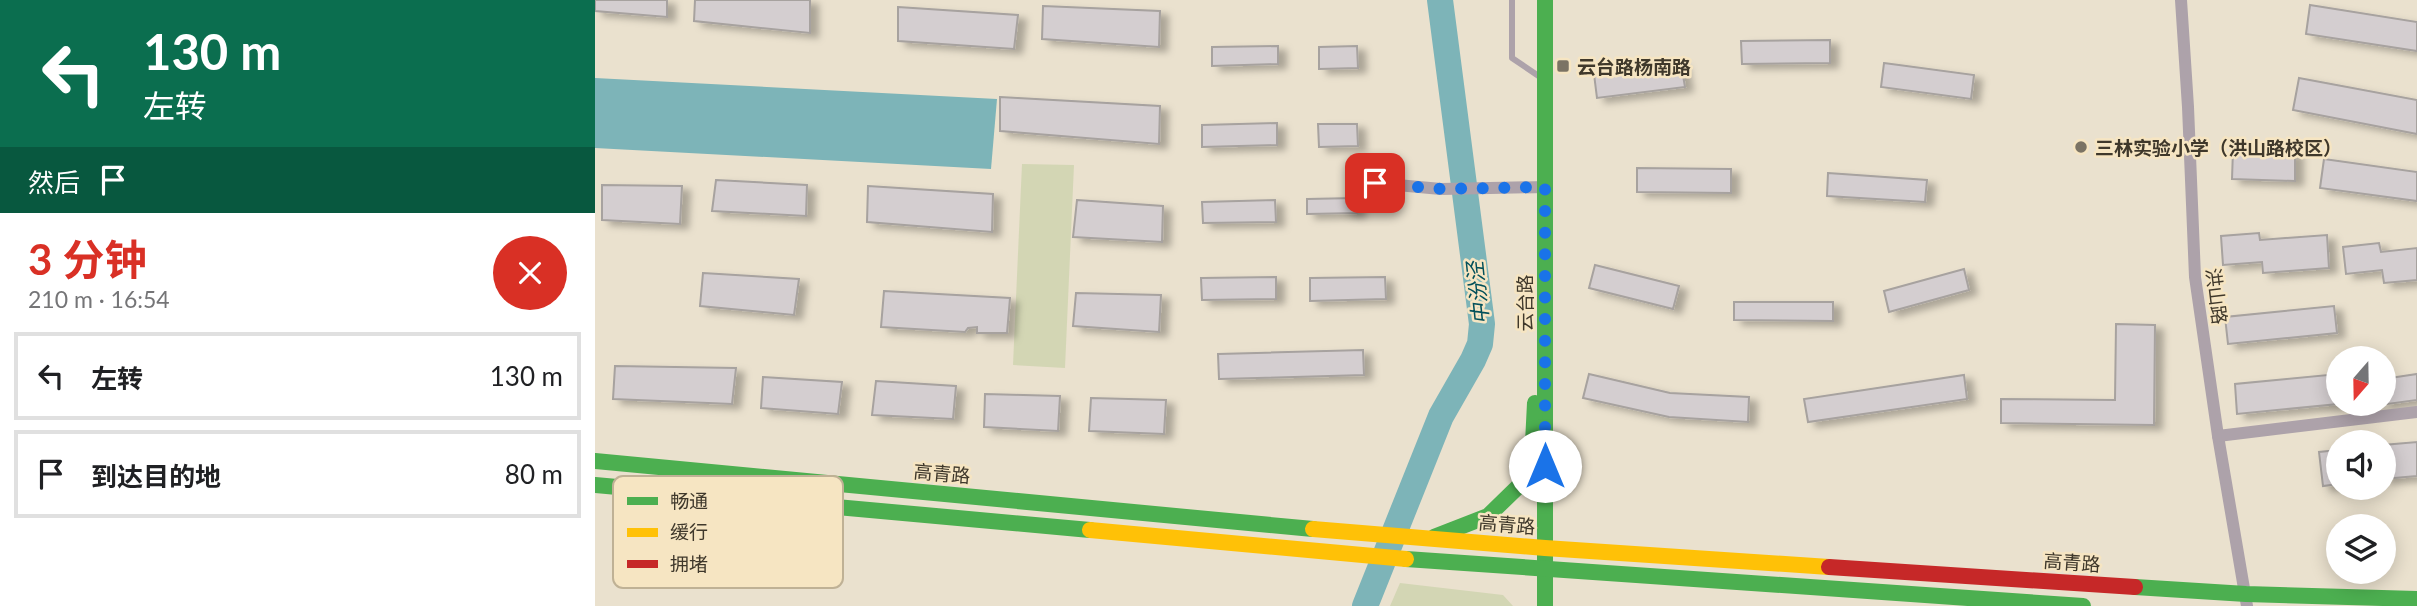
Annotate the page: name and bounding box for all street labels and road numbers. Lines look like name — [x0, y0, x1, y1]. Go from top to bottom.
street label: 洪山路 — [2202, 266, 2232, 326]
street label: 云台路 — [1513, 274, 1536, 332]
street label: 高青路 — [913, 459, 971, 487]
street label: 高青路 — [1478, 510, 1536, 538]
street label: 高青路 — [2043, 549, 2101, 575]

